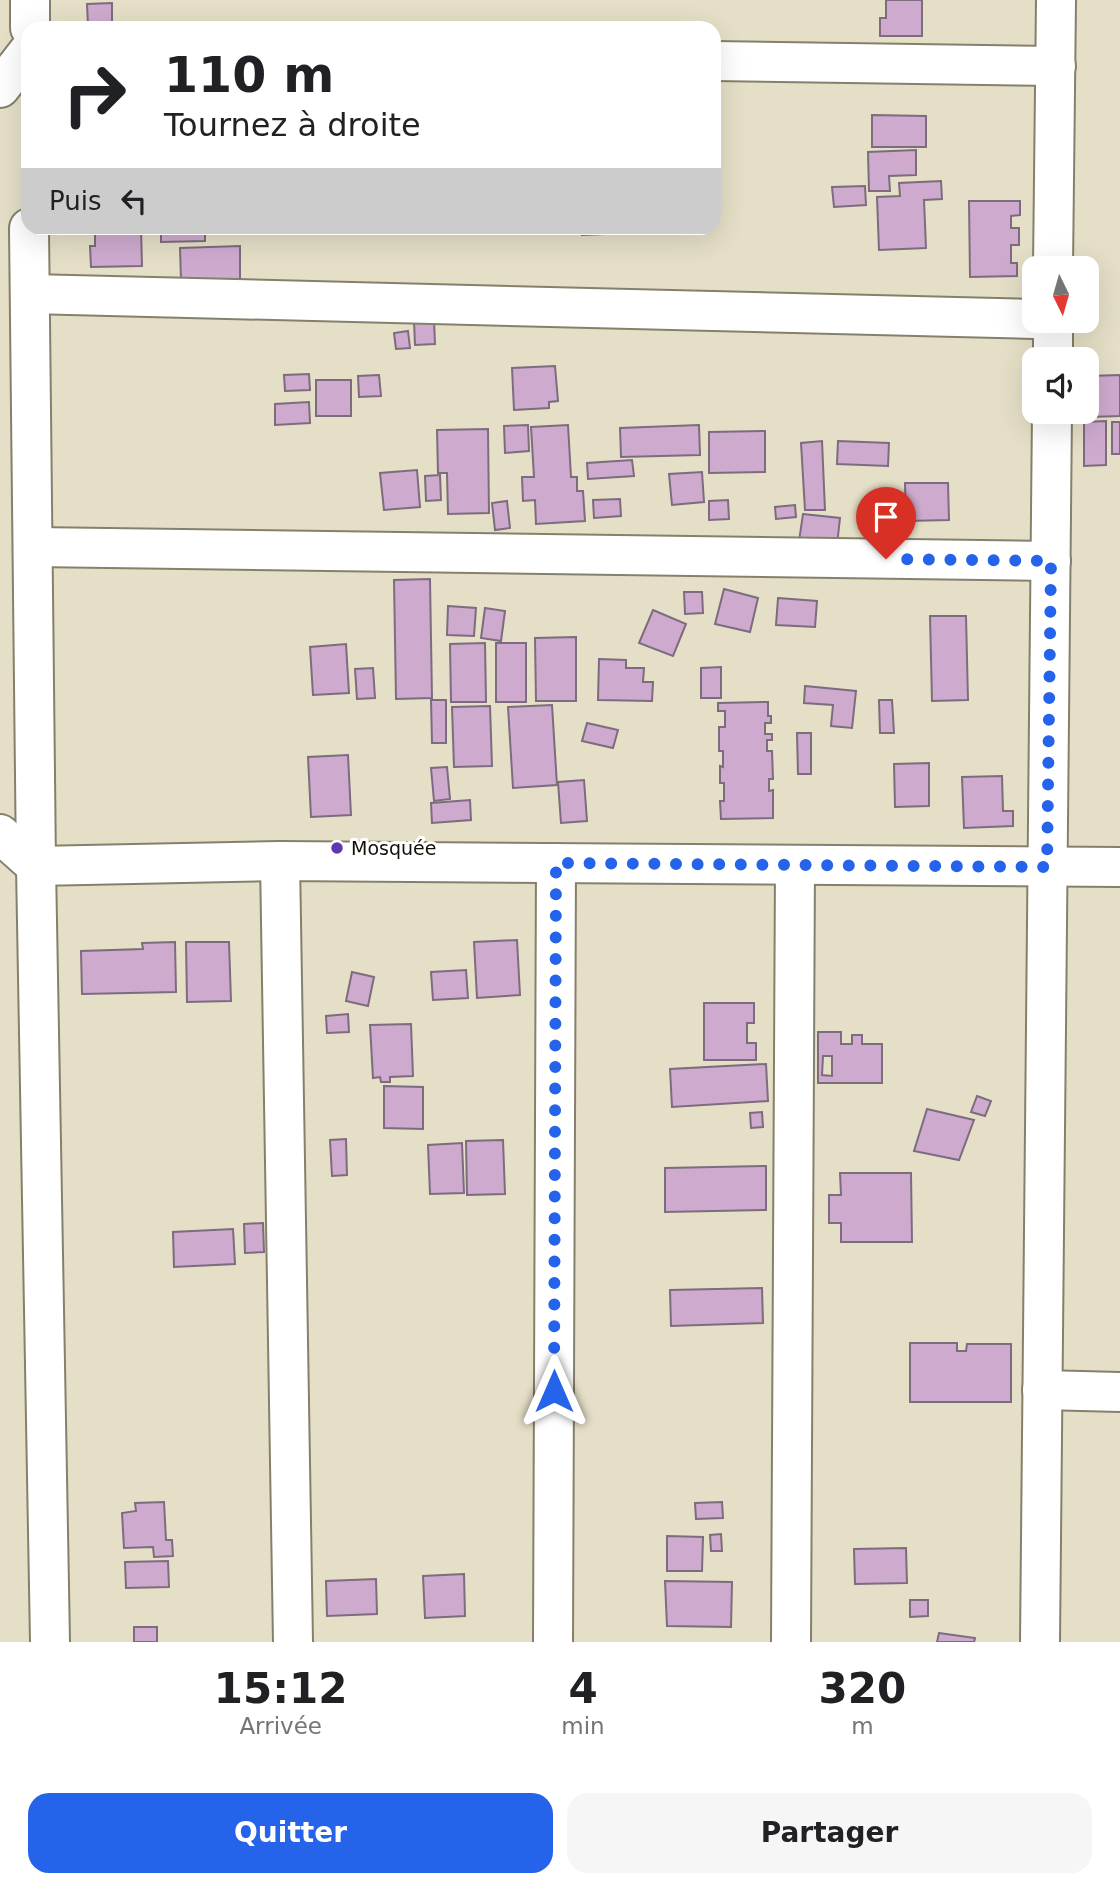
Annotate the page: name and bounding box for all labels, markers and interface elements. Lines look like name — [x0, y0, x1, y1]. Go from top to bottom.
text: 110 m — [164, 47, 334, 104]
icon: right — [49, 49, 140, 140]
text: Tournez à droite — [164, 106, 421, 144]
icon: left — [115, 182, 153, 220]
text: Puis — [49, 186, 101, 216]
north arrow — [1022, 256, 1099, 332]
map controls — [1022, 256, 1099, 424]
button: sound — [1022, 347, 1099, 424]
pin — [856, 487, 916, 559]
icon: arrive — [867, 498, 905, 536]
place label: Mosquée — [351, 837, 436, 859]
marker: Mosquée — [329, 840, 345, 856]
position arrow — [517, 1354, 591, 1428]
text: 15:12 — [214, 1664, 348, 1713]
text: 4 — [568, 1664, 598, 1713]
text: 320 — [819, 1664, 906, 1713]
text: Arrivée — [239, 1713, 322, 1739]
text: min — [561, 1713, 605, 1739]
text: m — [851, 1713, 874, 1739]
button: Quitter — [28, 1793, 553, 1873]
button: Partager — [567, 1793, 1092, 1873]

